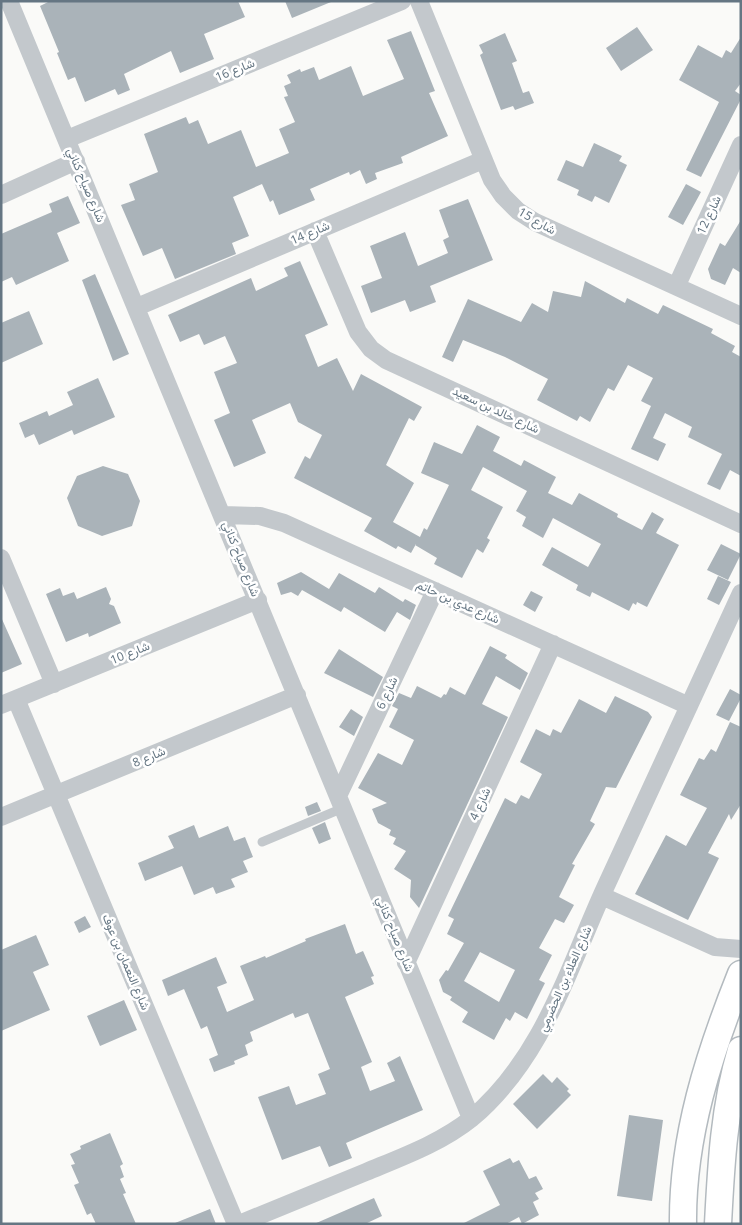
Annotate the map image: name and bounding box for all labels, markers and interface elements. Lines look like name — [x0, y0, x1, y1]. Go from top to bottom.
street label: شارع 16 — [213, 54, 257, 86]
street label: شارع صياح كناني — [61, 145, 110, 226]
street label: شارع 12 — [692, 193, 726, 237]
street label: شارع 15 — [515, 203, 559, 239]
street label: شارع 14 — [288, 217, 332, 249]
street label: شارع خالد بن سعيد — [450, 382, 542, 438]
street label: شارع صياح كناني — [217, 519, 264, 600]
street label: شارع عدي بن حاتم — [413, 576, 502, 629]
street label: شارع 10 — [108, 637, 152, 669]
street label: شارع 6 — [372, 674, 402, 712]
street label: شارع 8 — [130, 742, 168, 772]
street label: شارع 4 — [465, 785, 495, 823]
street label: شارع صياح كناني — [371, 894, 418, 975]
street label: شارع النعمان بن عوف — [98, 911, 154, 1013]
street label: شارع العلاء بن الحضرمي — [534, 923, 597, 1035]

